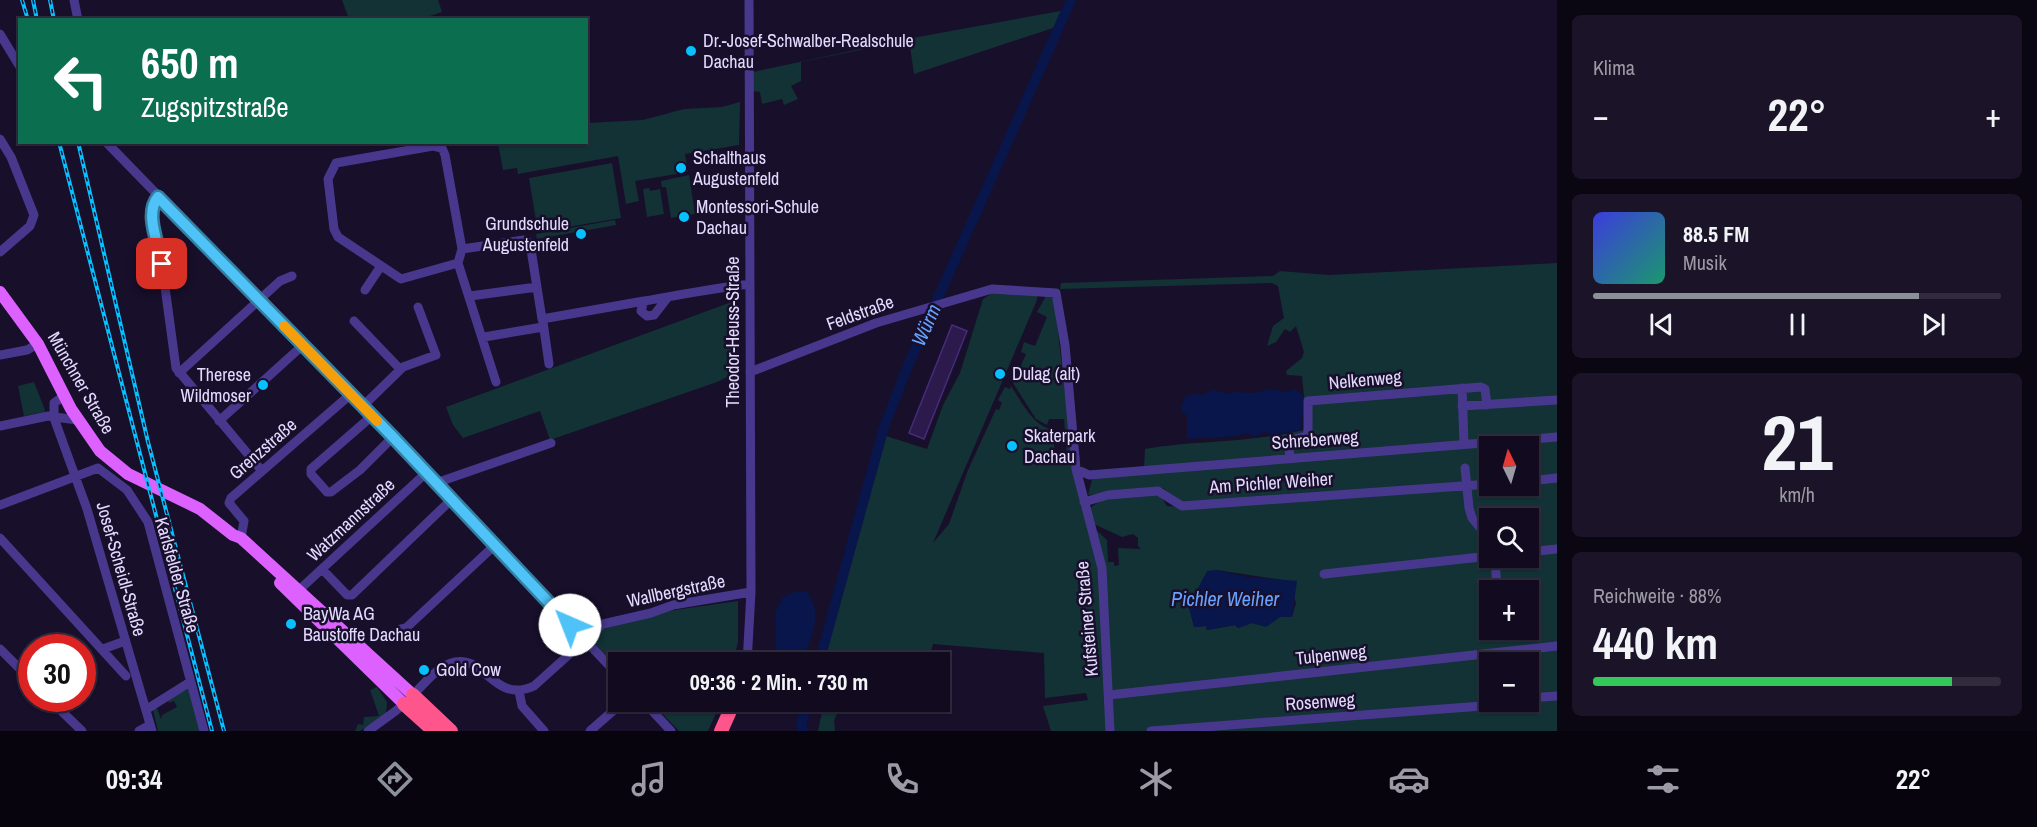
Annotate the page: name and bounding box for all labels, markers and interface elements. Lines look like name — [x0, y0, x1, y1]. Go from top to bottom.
place label: Dr.-Josef-Schwalber-Realschule Dachau — [703, 28, 914, 74]
text: 650 m — [141, 35, 239, 91]
icon: left — [42, 42, 120, 120]
marker: Dr.-Josef-Schwalber-Realschule Dachau — [684, 44, 698, 58]
text: Klima — [1593, 54, 1635, 81]
text: 22° — [1767, 84, 1827, 145]
text: Zugspitzstraße — [141, 89, 289, 125]
text: − — [1593, 93, 1609, 137]
text: + — [1985, 93, 2001, 137]
place label: Schalthaus Augustenfeld — [692, 145, 779, 191]
marker: Schalthaus Augustenfeld — [674, 161, 688, 175]
place label: Montessori-Schule Dachau — [696, 194, 819, 240]
marker: Montessori-Schule Dachau — [677, 210, 691, 224]
place label: Grundschule Augustenfeld — [482, 211, 569, 257]
text: 88.5 FM — [1683, 219, 1749, 249]
marker: Grundschule Augustenfeld — [574, 227, 588, 241]
pin — [136, 238, 187, 289]
icon: arrive — [145, 247, 178, 280]
text: Musik — [1683, 249, 1727, 276]
street label: Theodor-Heuss-Straße — [720, 257, 745, 407]
street label: Feldstraße — [823, 289, 897, 336]
water label: Würm — [904, 299, 947, 350]
icon: previous — [1645, 308, 1678, 341]
icon: pause — [1781, 308, 1814, 341]
icon: next — [1917, 308, 1950, 341]
street label: Münchner Straße — [42, 327, 121, 438]
place label: Dulag (alt) — [1012, 361, 1080, 386]
place label: Therese Wildmoser — [180, 362, 251, 408]
street label: Nelkenweg — [1327, 364, 1403, 395]
marker: Dulag (alt) — [993, 367, 1007, 381]
marker: Therese Wildmoser — [256, 378, 270, 392]
text: 21 — [1761, 389, 1833, 494]
street label: Grenzstraße — [224, 412, 302, 485]
place label: Skaterpark Dachau — [1024, 423, 1096, 469]
street label: Schreberweg — [1271, 424, 1360, 455]
north arrow — [1479, 436, 1539, 496]
map controls — [1479, 436, 1539, 712]
marker: Skaterpark Dachau — [1005, 439, 1019, 453]
street label: Am Pichler Weiher — [1207, 466, 1334, 499]
street label: Watzmannstraße — [301, 472, 400, 567]
text: km/h — [1779, 481, 1815, 508]
street label: Josef-Scheidl-Straße — [90, 499, 153, 639]
button: search — [1479, 508, 1539, 568]
street label: Karlsfelder Straße — [149, 514, 206, 635]
street label: Kufsteiner Straße — [1069, 560, 1104, 678]
street label: Wallbergstraße — [625, 568, 727, 613]
button: + — [1479, 580, 1539, 640]
text: Reichweite · 88% — [1593, 582, 1722, 609]
water label: Pichler Weiher — [1171, 585, 1280, 612]
position arrow — [538, 593, 602, 657]
place label: BayWa AG Baustoffe Dachau — [303, 601, 420, 647]
text: 440 km — [1593, 612, 1718, 673]
marker: BayWa AG Baustoffe Dachau — [284, 617, 298, 631]
speed limit sign: 30 — [18, 634, 96, 712]
street label: Tulpenweg — [1294, 638, 1368, 671]
button: − — [1479, 652, 1539, 712]
place label: Gold Cow — [436, 657, 501, 682]
marker: Gold Cow — [417, 663, 431, 677]
text: 09:36 · 2 Min. · 730 m — [690, 667, 868, 697]
street label: Rosenweg — [1284, 687, 1356, 716]
icon: directions — [374, 758, 416, 800]
icon: music — [628, 758, 670, 800]
icon: phone — [881, 758, 923, 800]
icon: climate — [1135, 758, 1177, 800]
icon: car — [1388, 758, 1430, 800]
icon: filters — [1642, 758, 1684, 800]
text: 09:34 — [106, 761, 162, 797]
text: 22° — [1896, 761, 1931, 797]

